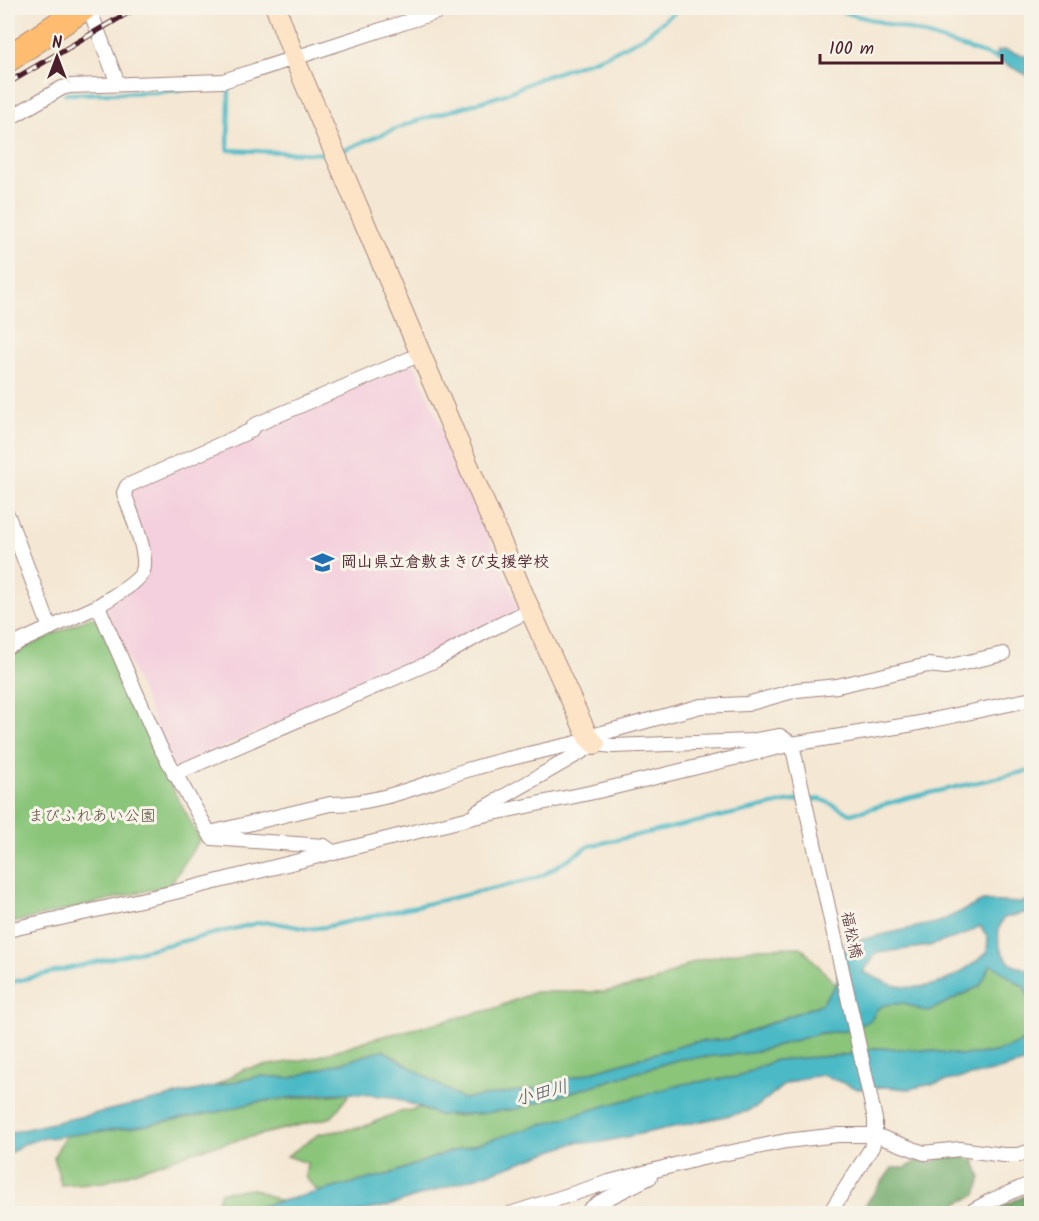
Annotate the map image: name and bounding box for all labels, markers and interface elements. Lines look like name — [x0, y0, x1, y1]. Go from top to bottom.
north arrow — [27, 27, 87, 87]
scale bar — [820, 27, 1002, 65]
text: N — [52, 31, 62, 56]
text: 100 m — [829, 35, 874, 64]
school or university icon: 岡山県立倉敷まきび支援学校 — [310, 549, 336, 575]
place label: 岡山県立倉敷まきび支援学校 — [341, 550, 549, 575]
park label: まびふれあい公園 — [28, 804, 156, 829]
street label: 福松橋 — [834, 909, 868, 961]
water label: 小田川 — [512, 1073, 572, 1115]

